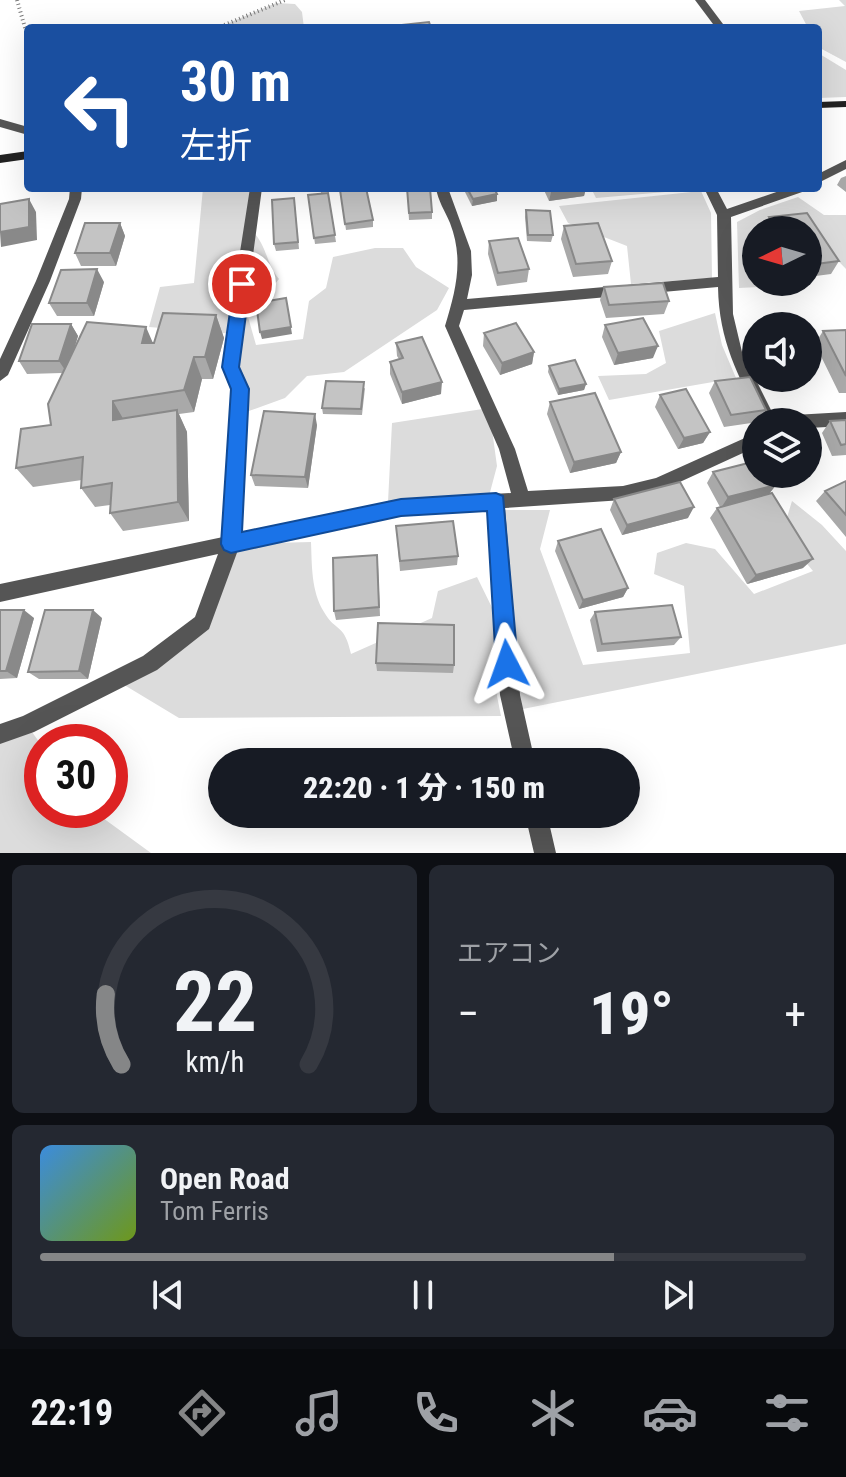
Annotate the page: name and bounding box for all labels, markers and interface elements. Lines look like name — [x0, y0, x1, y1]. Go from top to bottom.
text: 30 m — [180, 49, 291, 115]
icon: left — [48, 56, 152, 160]
text: 左折 — [180, 125, 252, 167]
north arrow — [742, 216, 822, 296]
map controls — [742, 216, 822, 488]
pin — [208, 250, 276, 318]
icon: arrive — [220, 262, 264, 306]
button: sound — [742, 312, 822, 392]
button: layers — [742, 408, 822, 488]
position arrow — [465, 622, 549, 706]
speed limit sign: 30 — [24, 724, 128, 828]
text: 22:20 · 1 分 · 150 m — [303, 770, 545, 805]
text: エアコン — [457, 938, 561, 968]
text: 22 — [172, 954, 257, 1051]
text: 19° — [589, 978, 674, 1049]
text: − — [457, 988, 479, 1040]
text: + — [784, 988, 806, 1040]
text: km/h — [185, 1045, 244, 1079]
text: Open Road — [160, 1161, 290, 1196]
text: Tom Ferris — [160, 1196, 269, 1226]
icon: previous — [146, 1273, 190, 1317]
icon: pause — [401, 1273, 445, 1317]
icon: next — [656, 1273, 700, 1317]
icon: directions — [174, 1385, 230, 1441]
icon: music — [291, 1385, 347, 1441]
icon: phone — [408, 1385, 464, 1441]
icon: climate — [525, 1385, 581, 1441]
icon: car — [642, 1385, 698, 1441]
icon: filters — [759, 1385, 815, 1441]
text: 22:19 — [31, 1392, 113, 1434]

